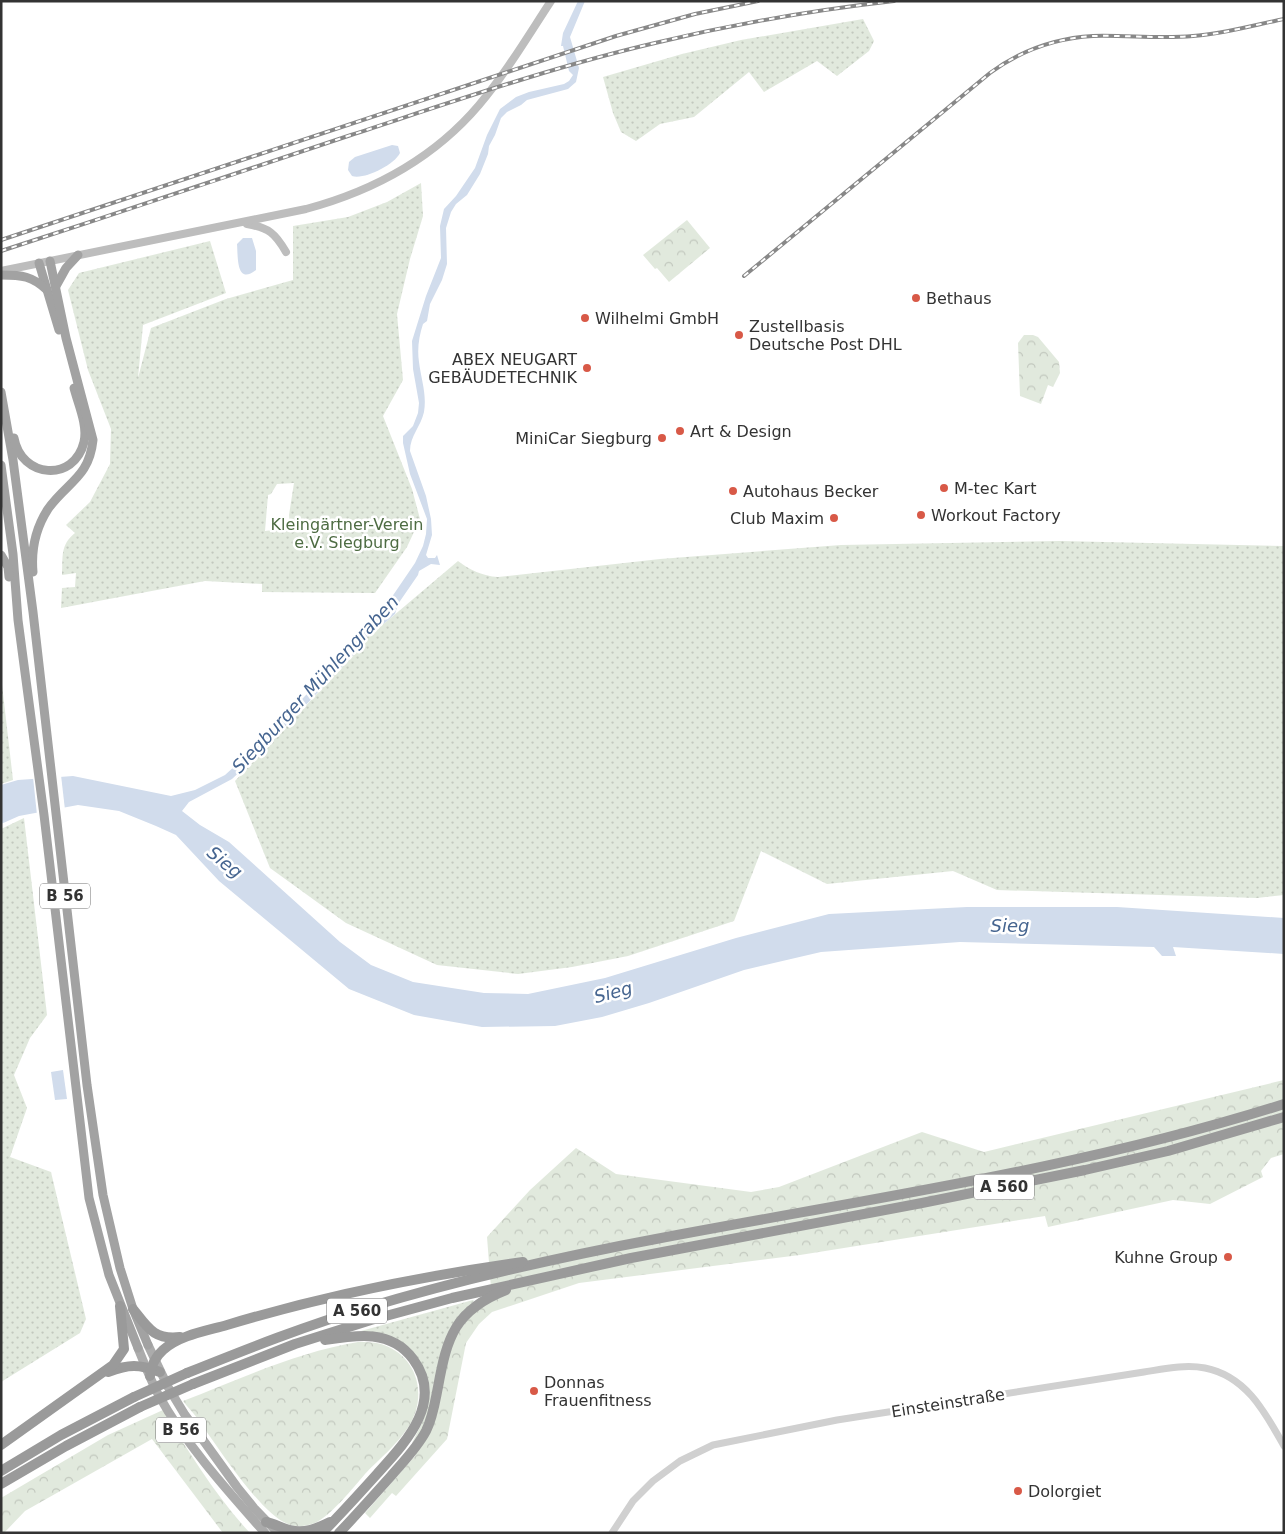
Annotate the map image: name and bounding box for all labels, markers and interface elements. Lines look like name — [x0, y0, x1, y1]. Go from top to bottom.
place label: Bethaus — [926, 289, 992, 308]
marker: Bethaus — [910, 292, 922, 304]
place label: Wilhelmi GmbH — [595, 309, 719, 328]
marker: Wilhelmi GmbH — [579, 312, 591, 324]
place label: Zustellbasis Deutsche Post DHL — [749, 317, 902, 354]
marker: Zustellbasis Deutsche Post DHL — [733, 329, 745, 341]
place label: ABEX NEUGART GEBÄUDETECHNIK — [428, 350, 578, 387]
marker: ABEX NEUGART GEBÄUDETECHNIK — [581, 362, 593, 374]
place label: Art & Design — [690, 422, 792, 441]
marker: Art & Design — [674, 425, 686, 437]
place label: MiniCar Siegburg — [515, 429, 652, 448]
marker: MiniCar Siegburg — [656, 432, 668, 444]
place label: M-tec Kart — [954, 479, 1036, 498]
place label: Autohaus Becker — [743, 482, 879, 501]
marker: M-tec Kart — [938, 482, 950, 494]
marker: Autohaus Becker — [727, 485, 739, 497]
place label: Workout Factory — [931, 506, 1061, 525]
place label: Club Maxim — [730, 509, 824, 528]
marker: Workout Factory — [915, 509, 927, 521]
marker: Club Maxim — [828, 512, 840, 524]
park label: Kleingärtner-Verein e.V. Siegburg — [271, 515, 423, 552]
water label: Siegburger Mühlengraben — [227, 591, 403, 777]
water label: Sieg — [203, 842, 247, 882]
road number: B 56 — [40, 884, 90, 908]
water label: Sieg — [991, 915, 1029, 936]
water label: Sieg — [591, 977, 635, 1007]
road number: A 560 — [974, 1174, 1034, 1200]
place label: Kuhne Group — [1114, 1248, 1218, 1267]
marker: Kuhne Group — [1222, 1251, 1234, 1263]
road number: A 560 — [327, 1298, 387, 1324]
place label: Donnas Frauenfitness — [544, 1373, 652, 1410]
marker: Donnas Frauenfitness — [528, 1385, 540, 1397]
street label: Einsteinstraße — [890, 1385, 1006, 1421]
road number: B 56 — [156, 1418, 206, 1442]
place label: Dolorgiet — [1028, 1482, 1101, 1501]
marker: Dolorgiet — [1012, 1485, 1024, 1497]

